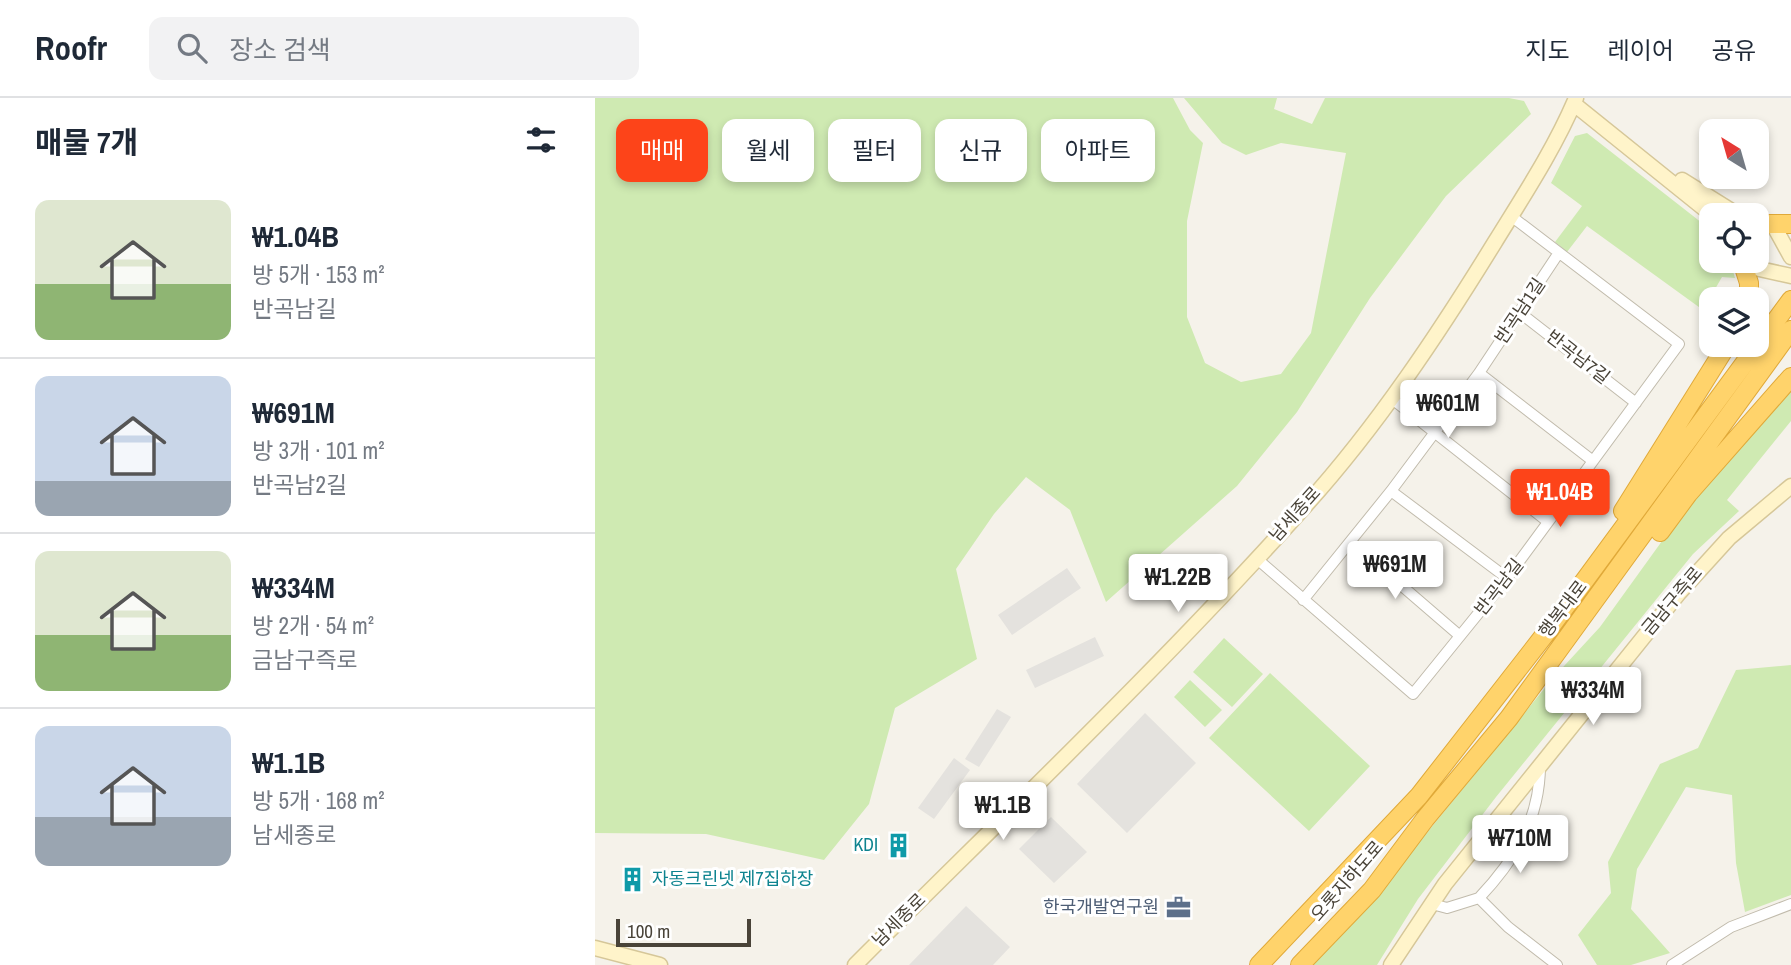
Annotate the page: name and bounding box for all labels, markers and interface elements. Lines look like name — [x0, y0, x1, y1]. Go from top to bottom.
search box — [149, 17, 639, 80]
text: Roofr — [35, 26, 107, 70]
icon: search — [173, 29, 211, 67]
text: 장소 검색 — [229, 32, 331, 67]
text: 지도 — [1525, 34, 1570, 66]
text: 레이어 — [1608, 34, 1674, 66]
text: 공유 — [1712, 34, 1756, 66]
chip: 매매 — [616, 119, 708, 182]
chip: 월세 — [722, 119, 814, 182]
chip: 필터 — [828, 119, 921, 182]
chip: 신규 — [935, 119, 1027, 182]
chip: 아파트 — [1041, 119, 1155, 182]
north arrow — [1699, 119, 1769, 189]
map controls — [1699, 119, 1769, 357]
icon: filters — [522, 121, 560, 159]
text: 매물 7개 — [35, 122, 138, 162]
button: locate — [1699, 203, 1769, 273]
text: ₩1.04B — [252, 216, 339, 256]
icon: home — [91, 228, 175, 312]
text: 방 5개 · 153 m² — [252, 259, 384, 290]
street label: 반곡남1길 — [1488, 273, 1551, 349]
button: layers — [1699, 287, 1769, 357]
text: 반곡남길 — [252, 293, 337, 324]
street label: 반곡남7길 — [1541, 324, 1615, 389]
pin: ₩601M — [1399, 380, 1497, 440]
text: ₩601M — [1416, 387, 1480, 418]
text: ₩691M — [252, 392, 335, 432]
icon: home — [91, 404, 175, 488]
text: 방 3개 · 101 m² — [252, 435, 384, 466]
text: 반곡남2길 — [252, 469, 347, 500]
pin: ₩1.04B — [1503, 470, 1617, 529]
text: ₩1.04B — [1527, 476, 1593, 507]
street label: 남세종로 — [1263, 481, 1326, 547]
pin: ₩691M — [1346, 542, 1444, 601]
text: ₩691M — [1363, 548, 1427, 579]
street label: 반곡남길 — [1468, 553, 1529, 620]
pin: ₩1.22B — [1121, 554, 1235, 614]
text: ₩1.22B — [1145, 561, 1211, 592]
street label: 금남구즉로 — [1635, 561, 1708, 640]
text: ₩334M — [252, 567, 335, 607]
street label: 행복대로 — [1533, 575, 1593, 643]
icon: home — [91, 579, 175, 663]
text: 방 2개 · 54 m² — [252, 610, 374, 641]
text: 금남구즉로 — [252, 644, 358, 675]
pin: ₩334M — [1544, 668, 1642, 727]
text: ₩334M — [1561, 674, 1625, 705]
text: ₩1.1B — [252, 742, 325, 782]
icon: home — [91, 754, 175, 838]
pin: ₩1.1B — [954, 782, 1052, 842]
text: 방 5개 · 168 m² — [252, 785, 384, 816]
text: ₩1.1B — [975, 789, 1031, 820]
pin: ₩710M — [1471, 816, 1569, 875]
text: 남세종로 — [252, 819, 337, 850]
text: ₩710M — [1488, 822, 1552, 853]
building icon: KDI — [884, 831, 912, 859]
place label: KDI — [853, 832, 878, 857]
street label: 오롯지하도로 — [1305, 835, 1389, 926]
building icon: 자동크린넷 제7집하장 — [618, 865, 646, 893]
place label: 자동크린넷 제7집하장 — [652, 866, 813, 891]
street label: 남세종로 — [866, 887, 931, 952]
office icon: 한국개발연구원 — [1165, 893, 1193, 921]
place label: 한국개발연구원 — [1043, 894, 1159, 919]
scale bar — [616, 916, 751, 948]
text: 100 m — [627, 918, 670, 944]

